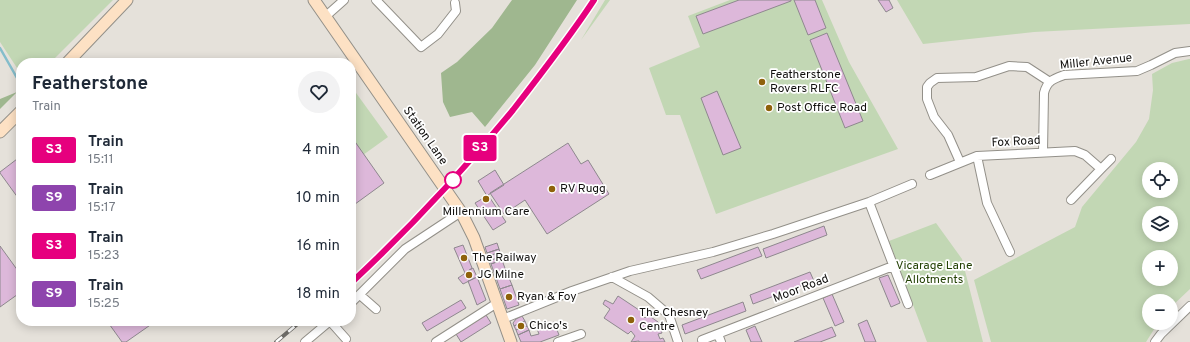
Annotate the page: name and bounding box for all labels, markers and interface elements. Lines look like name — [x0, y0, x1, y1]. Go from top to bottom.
street label: Miller Avenue — [1059, 50, 1133, 74]
place label: Featherstone Rovers RLFC — [770, 67, 841, 97]
button: heart — [298, 71, 340, 113]
text: Featherstone — [32, 72, 148, 96]
marker: Featherstone Rovers RLFC — [757, 77, 767, 87]
text: Train — [32, 99, 61, 115]
place label: Post Office Road — [777, 100, 867, 116]
marker: Post Office Road — [764, 103, 774, 113]
street label: Station Lane — [399, 104, 451, 168]
text: Train — [88, 133, 124, 152]
street label: Fox Road — [991, 133, 1041, 151]
line badge: S3 — [462, 135, 498, 161]
text: S3 — [472, 139, 488, 156]
text: S3 — [46, 141, 62, 158]
text: 4 min — [302, 141, 340, 160]
text: 15:11 — [88, 152, 114, 168]
map controls — [1142, 162, 1178, 330]
button: locate — [1142, 162, 1178, 198]
unlabelled marker — [444, 171, 462, 189]
text: Train — [88, 181, 124, 200]
place label: RV Rugg — [560, 181, 606, 197]
marker: RV Rugg — [547, 184, 557, 194]
text: S9 — [45, 189, 63, 206]
text: 10 min — [296, 189, 340, 208]
marker: Millennium Care — [481, 194, 491, 204]
text: 15:17 — [88, 200, 115, 216]
place label: Millennium Care — [442, 204, 530, 220]
button: layers — [1142, 206, 1178, 242]
text: Train — [88, 229, 124, 248]
text: S3 — [46, 237, 62, 254]
text: 16 min — [297, 237, 340, 256]
text: 15:23 — [88, 248, 120, 264]
place label: The Railway — [472, 250, 537, 266]
button: + — [1142, 250, 1178, 286]
marker: The Railway — [459, 253, 469, 263]
park label: Vicarage Lane Allotments — [896, 258, 972, 288]
place label: JG Milne — [477, 267, 524, 283]
marker: JG Milne — [464, 270, 474, 280]
street label: Moor Road — [771, 271, 831, 307]
text: Train — [88, 277, 124, 296]
text: S9 — [45, 285, 63, 302]
text: 18 min — [297, 285, 340, 304]
place label: Ryan & Foy — [517, 289, 577, 305]
marker: Ryan & Foy — [504, 292, 514, 302]
button: − — [1142, 294, 1178, 330]
text: 15:25 — [88, 296, 120, 312]
place label: The Chesney Centre — [639, 305, 708, 335]
marker: The Chesney Centre — [626, 315, 636, 325]
place label: Chico's — [529, 318, 568, 334]
marker: Chico's — [516, 321, 526, 331]

